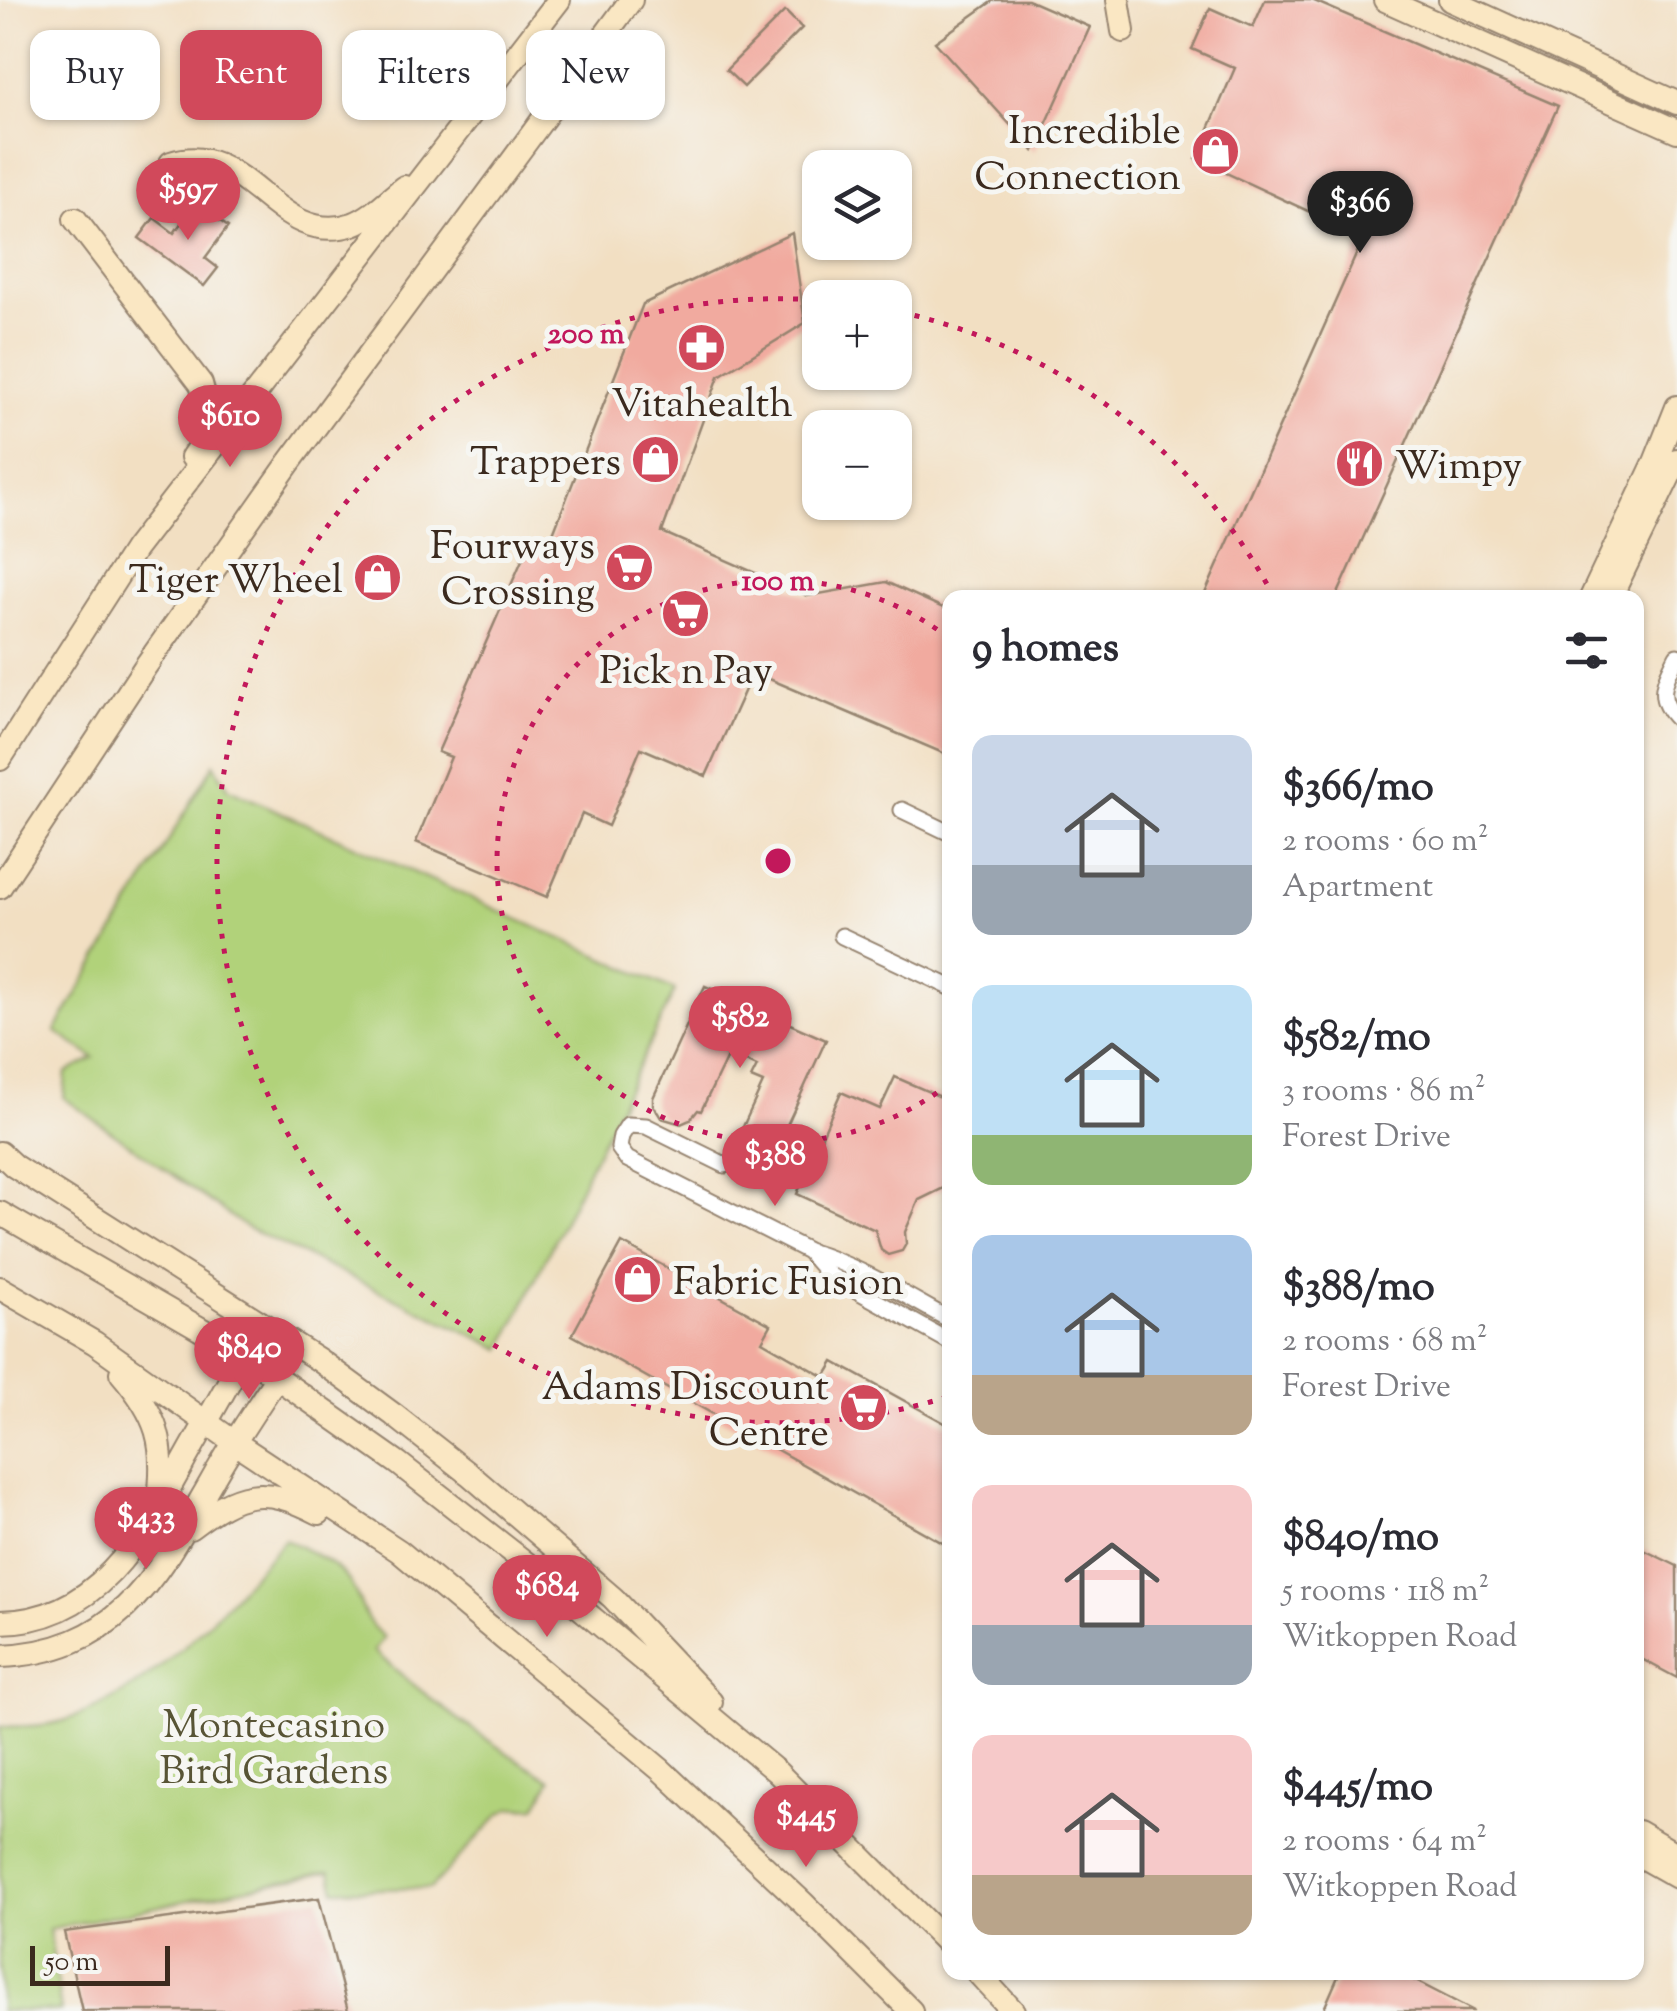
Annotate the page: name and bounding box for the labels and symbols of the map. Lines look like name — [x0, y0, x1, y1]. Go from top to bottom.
place label: Incredible Connection — [974, 105, 1181, 208]
shop icon: Incredible Connection — [1190, 126, 1242, 178]
pin: $597 — [129, 158, 247, 243]
pin: $366 — [1301, 171, 1419, 256]
text: 200 m — [548, 314, 625, 357]
pharmacy icon: Vitahealth — [676, 321, 728, 373]
place label: Vitahealth — [611, 378, 793, 435]
pin: $610 — [171, 385, 289, 470]
shop icon: Trappers — [630, 434, 682, 486]
place label: Trappers — [470, 436, 621, 493]
restaurant icon: Wimpy — [1334, 438, 1386, 490]
place label: Wimpy — [1395, 440, 1522, 497]
place label: Fourways Crossing — [430, 520, 595, 623]
supermarket icon: Fourways Crossing — [604, 541, 656, 593]
shop icon: Tiger Wheel — [352, 552, 404, 604]
place label: Tiger Wheel — [128, 554, 343, 611]
text: 100 m — [742, 561, 815, 604]
supermarket icon: Pick n Pay — [660, 588, 712, 640]
place label: Pick n Pay — [599, 645, 773, 702]
centre of rings — [760, 843, 796, 879]
pin: $582 — [681, 986, 799, 1071]
pin: $388 — [716, 1124, 834, 1209]
shop icon: Fabric Fusion — [612, 1254, 664, 1306]
place label: Fabric Fusion — [673, 1256, 904, 1313]
pin: $840 — [190, 1317, 308, 1402]
place label: Adams Discount Centre — [541, 1361, 829, 1464]
supermarket icon: Adams Discount Centre — [838, 1382, 890, 1434]
pin: $433 — [87, 1487, 205, 1572]
pin: $684 — [488, 1555, 606, 1640]
park label: Montecasino Bird Gardens — [160, 1699, 388, 1802]
pin: $445 — [747, 1785, 865, 1870]
scale bar — [30, 1941, 170, 1986]

